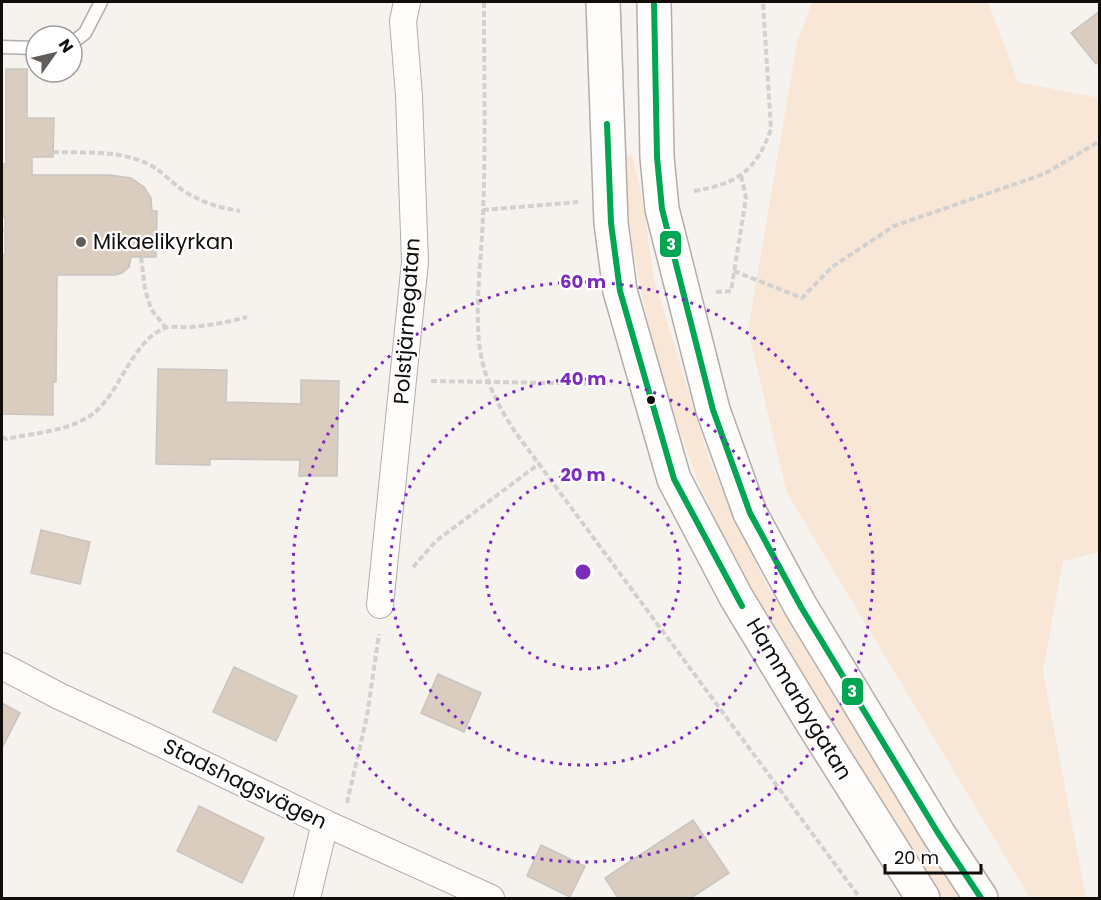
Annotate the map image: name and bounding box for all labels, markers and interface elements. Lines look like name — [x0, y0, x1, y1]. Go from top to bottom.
north arrow — [24, 24, 84, 84]
text: N — [53, 34, 79, 57]
place label: Mikaelikyrkan — [93, 227, 234, 256]
line badge: 3 — [659, 230, 682, 258]
text: 3 — [666, 233, 676, 256]
marker: Mikaelikyrkan — [74, 235, 88, 249]
street label: Polstjärnegatan — [386, 237, 427, 405]
text: 60 m — [560, 269, 606, 294]
text: 40 m — [560, 366, 606, 391]
unlabelled marker — [645, 394, 657, 406]
text: 20 m — [561, 462, 605, 487]
centre of rings — [573, 562, 593, 582]
street label: Hammarbygatan — [740, 613, 859, 785]
line badge: 3 — [841, 677, 864, 706]
text: 3 — [847, 680, 857, 703]
street label: Stadshagsvägen — [159, 731, 332, 836]
scale bar — [885, 837, 981, 875]
text: 20 m — [894, 845, 939, 870]

